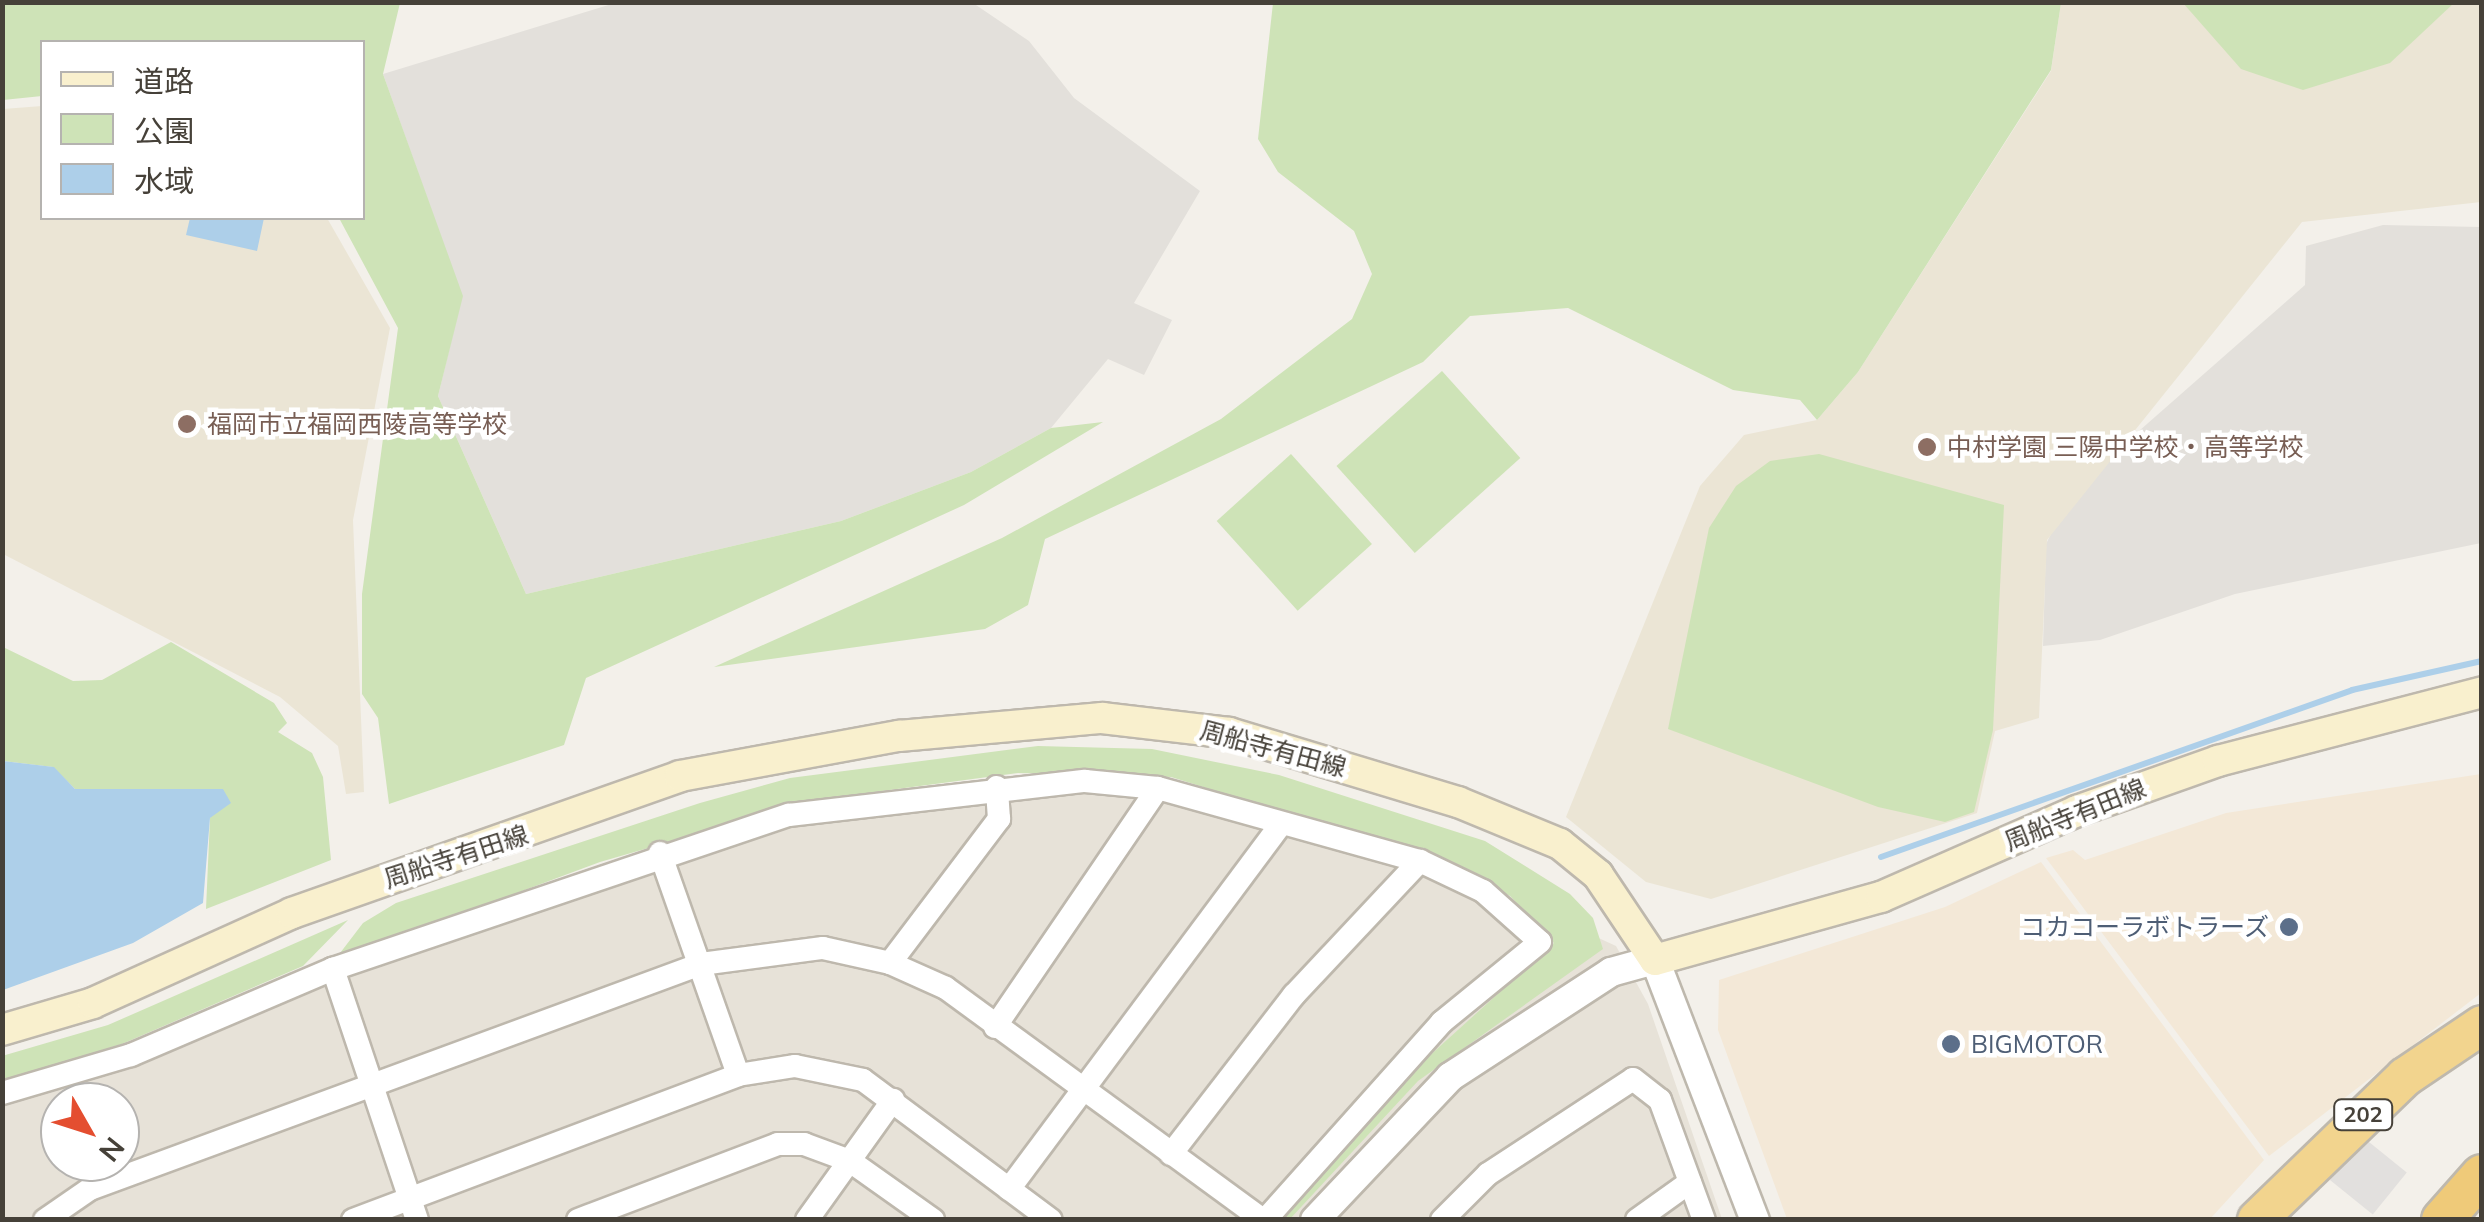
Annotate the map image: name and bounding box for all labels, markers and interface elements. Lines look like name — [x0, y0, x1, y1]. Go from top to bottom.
legend — [40, 40, 365, 220]
text: 道路 — [134, 62, 194, 100]
text: 公園 — [134, 112, 194, 150]
text: 水域 — [134, 162, 194, 200]
place label: 福岡市立福岡西陵高等学校 — [207, 409, 507, 439]
marker: 福岡市立福岡西陵高等学校 — [176, 413, 198, 435]
place label: 中村学園 三陽中学校・高等学校 — [1947, 432, 2304, 462]
marker: 中村学園 三陽中学校・高等学校 — [1916, 436, 1938, 458]
street label: 周船寺有田線 — [1197, 715, 1349, 783]
street label: 周船寺有田線 — [2000, 773, 2150, 857]
street label: 周船寺有田線 — [380, 820, 532, 894]
place label: コカコーラボトラーズ — [2019, 912, 2269, 942]
marker: コカコーラボトラーズ — [2278, 916, 2300, 938]
place label: BIGMOTOR — [1971, 1029, 2103, 1059]
marker: BIGMOTOR — [1940, 1033, 1962, 1055]
north arrow — [40, 1082, 140, 1182]
road number: 202 — [2333, 1098, 2393, 1132]
text: N — [92, 1131, 132, 1169]

